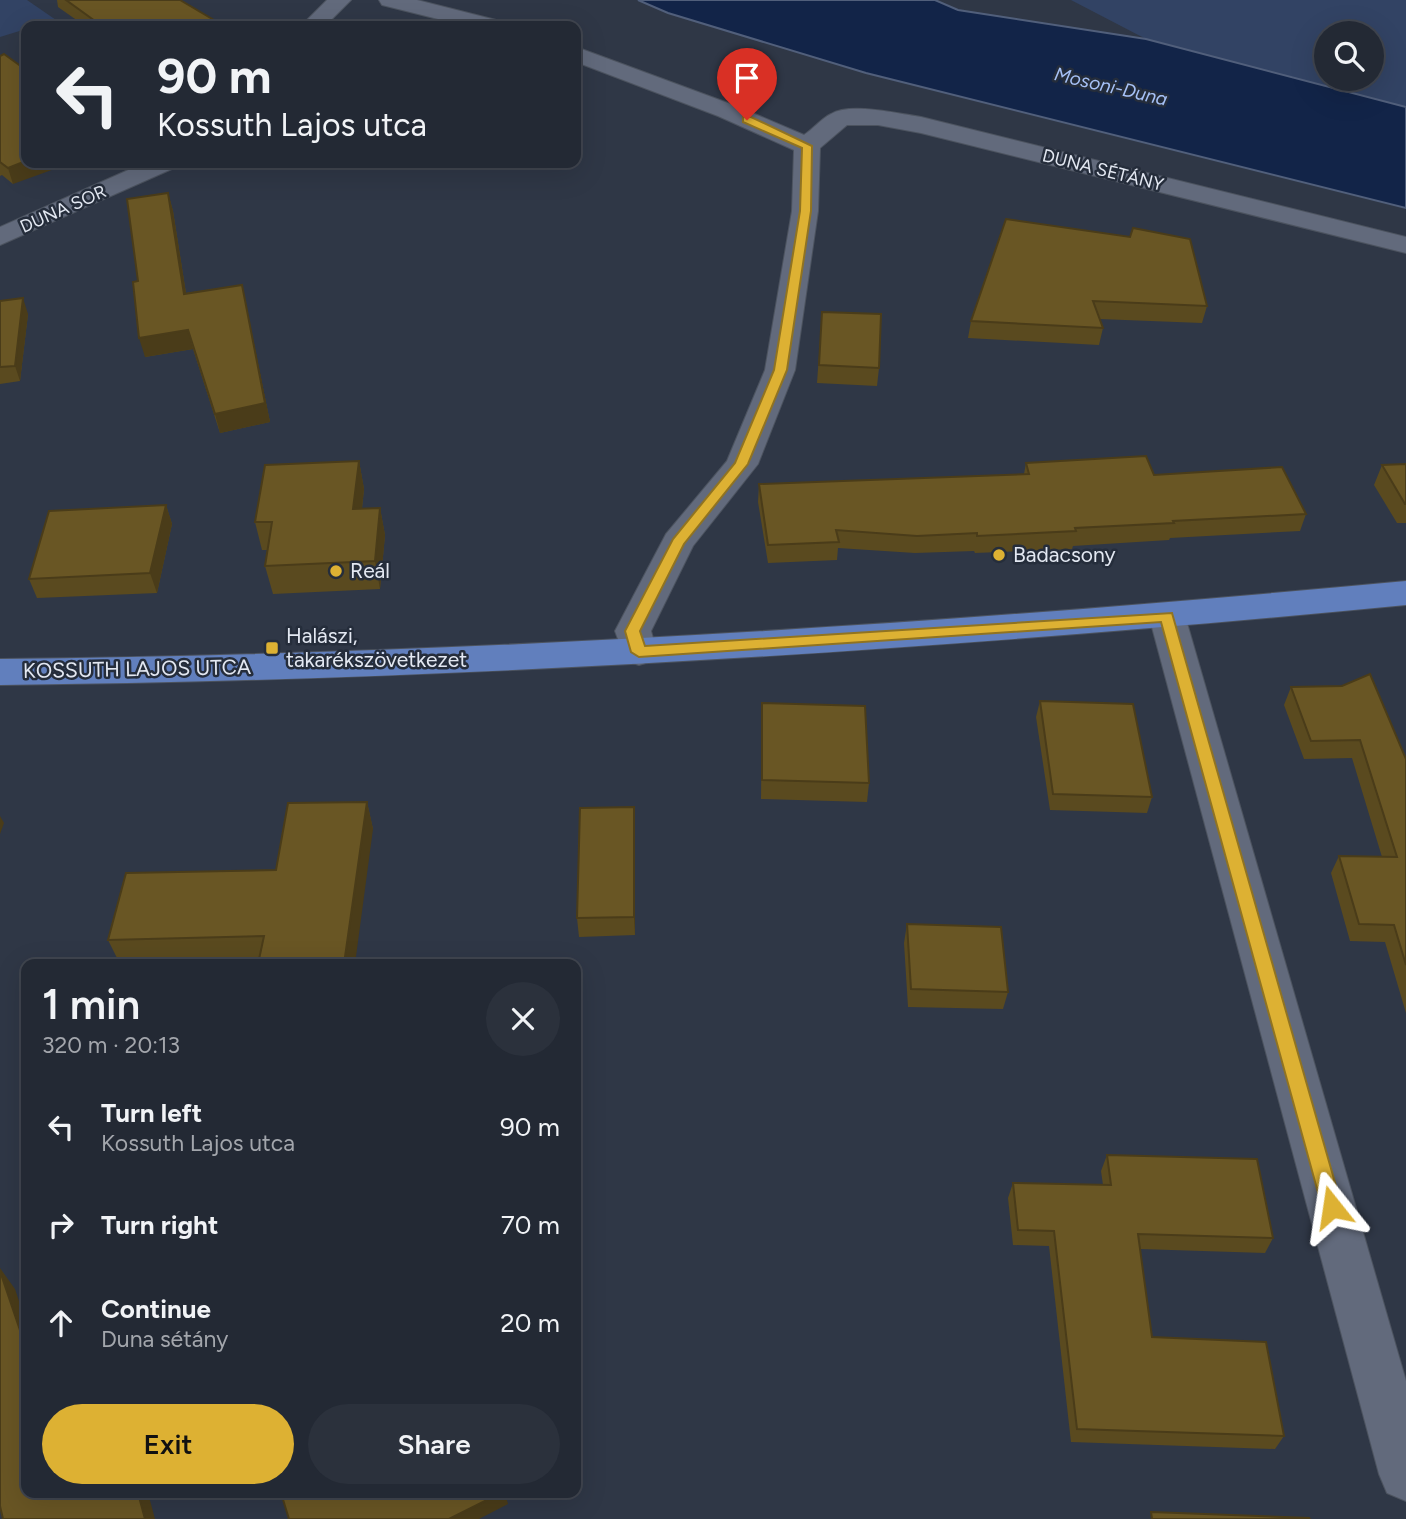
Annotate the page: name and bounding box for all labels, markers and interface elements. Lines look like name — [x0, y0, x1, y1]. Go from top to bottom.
map controls — [1314, 21, 1384, 91]
button: search — [1314, 21, 1384, 91]
text: 90 m — [157, 46, 272, 105]
pin — [717, 48, 777, 120]
icon: left — [42, 49, 133, 140]
icon: arrive — [728, 59, 766, 97]
water label: Mosoni-Duna — [1052, 62, 1170, 111]
text: Kossuth Lajos utca — [157, 106, 427, 144]
street label: DUNA SÉTÁNY — [1040, 144, 1166, 196]
street label: DUNA SOR — [17, 180, 109, 238]
place label: Badacsony — [1013, 542, 1116, 567]
marker: Badacsony — [991, 547, 1007, 563]
place label: Reál — [350, 558, 390, 583]
marker: Reál — [328, 563, 344, 579]
place label: Halászi, takarékszövetkezet — [286, 623, 467, 672]
marker: Halászi, takarékszövetkezet — [264, 640, 280, 656]
street label: KOSSUTH LAJOS UTCA — [23, 654, 251, 683]
text: 1 min — [42, 979, 140, 1030]
button: close — [486, 982, 560, 1056]
text: 320 m · 20:13 — [42, 1031, 180, 1059]
text: Turn left — [101, 1097, 202, 1129]
icon: left — [42, 1108, 80, 1146]
text: 90 m — [500, 1111, 560, 1143]
text: Kossuth Lajos utca — [101, 1129, 295, 1157]
position arrow — [1295, 1170, 1369, 1244]
icon: right — [42, 1206, 80, 1244]
text: Turn right — [101, 1209, 218, 1241]
text: 70 m — [501, 1209, 560, 1241]
text: Continue — [101, 1293, 211, 1325]
icon: ahead — [42, 1304, 80, 1342]
text: 20 m — [500, 1307, 560, 1339]
text: Duna sétány — [101, 1325, 228, 1353]
button: Exit — [42, 1404, 294, 1484]
button: Share — [308, 1404, 560, 1484]

